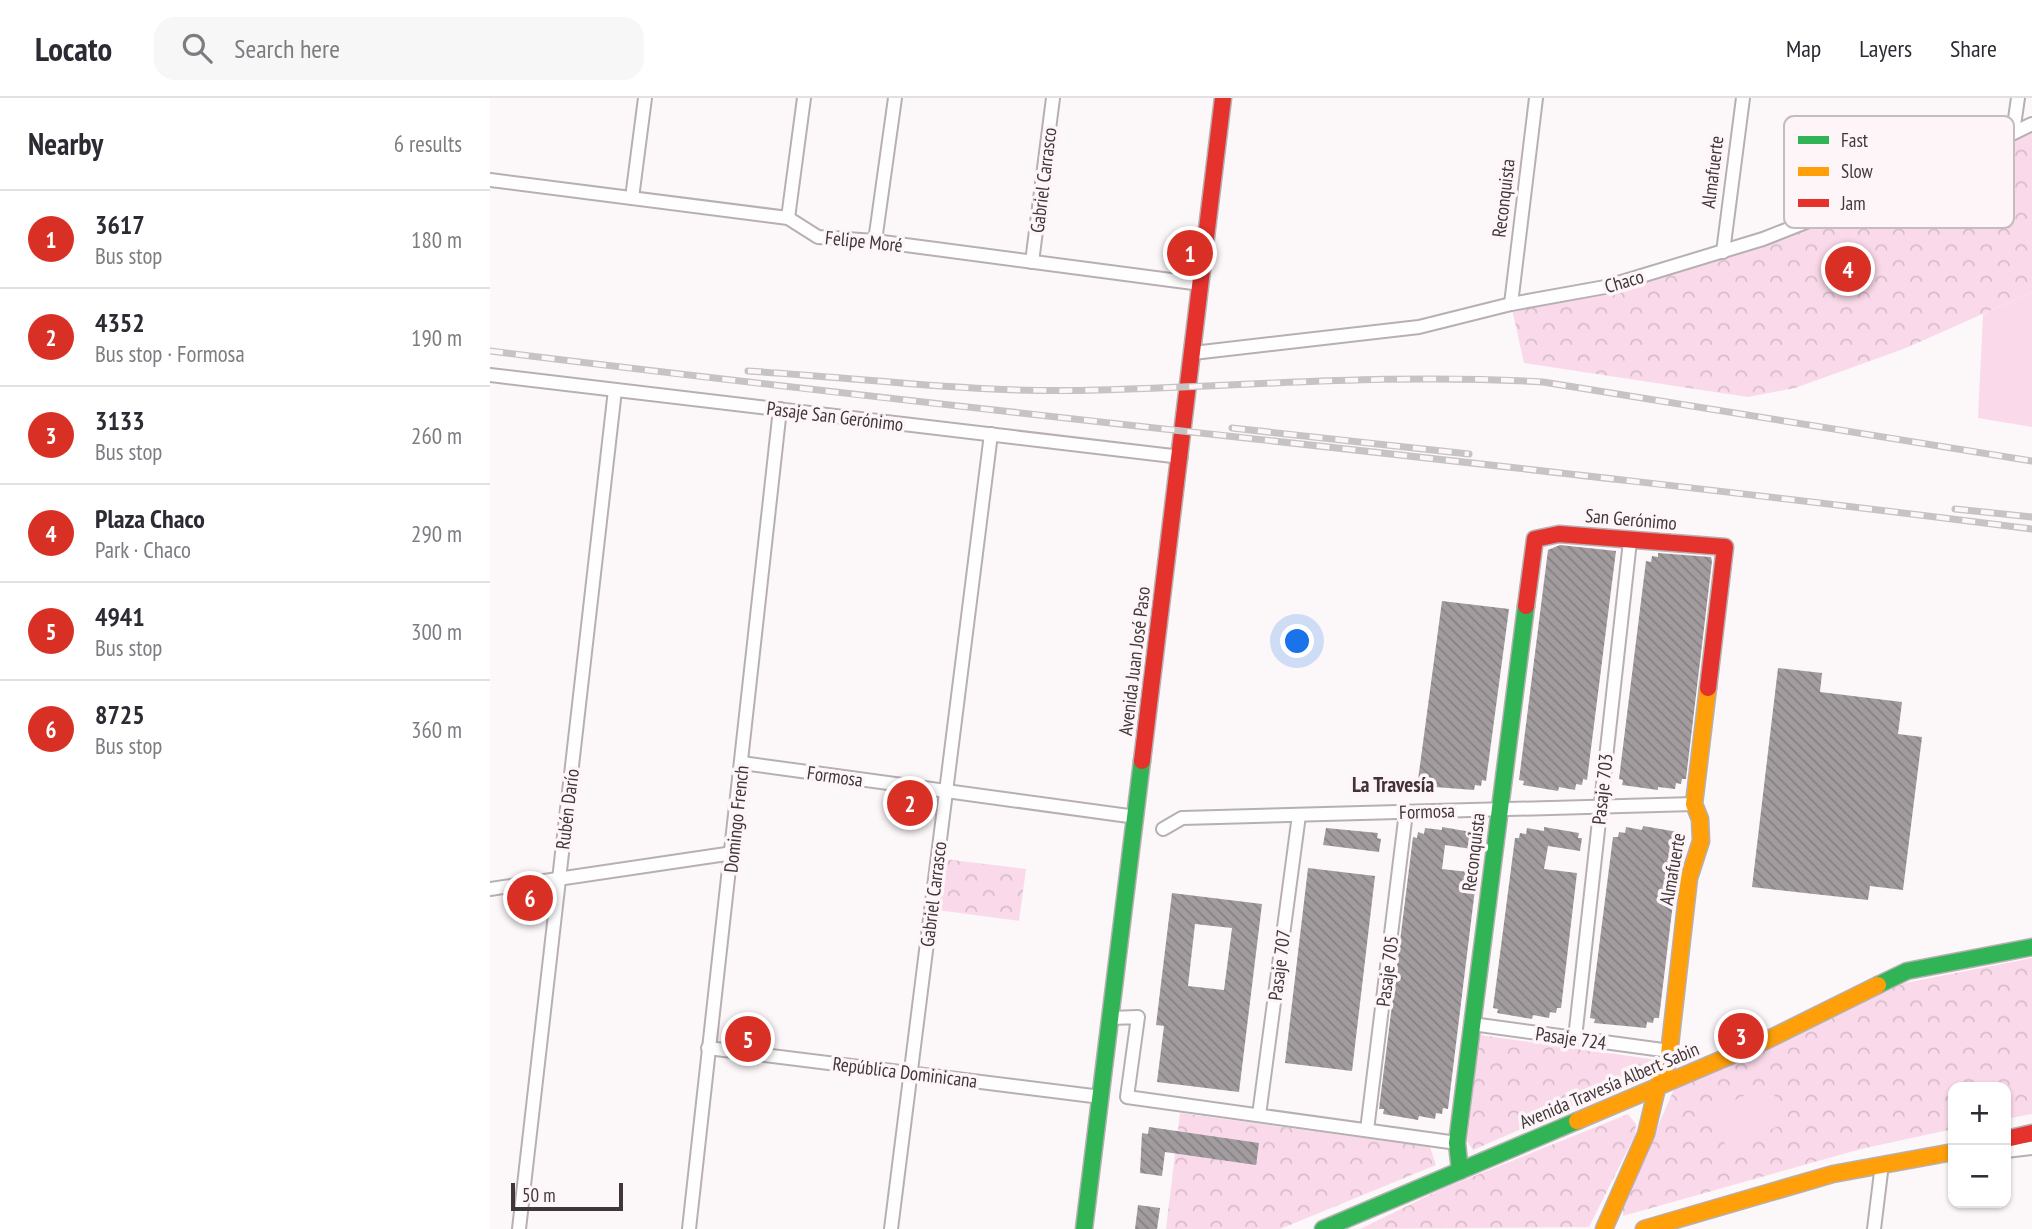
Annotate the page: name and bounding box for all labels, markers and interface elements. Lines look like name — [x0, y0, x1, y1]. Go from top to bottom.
search box — [154, 17, 644, 80]
text: Locato — [35, 27, 112, 70]
icon: search — [178, 29, 216, 67]
text: Search here — [234, 32, 340, 65]
text: Map — [1786, 33, 1821, 64]
text: Layers — [1859, 33, 1912, 64]
text: Share — [1950, 33, 1997, 64]
legend — [1784, 116, 2014, 228]
text: Nearby — [28, 124, 103, 163]
street label: Gabriel Carrasco — [1025, 126, 1061, 234]
text: Fast — [1841, 128, 1869, 152]
text: 6 results — [394, 129, 462, 158]
street label: Almafuerte — [1696, 134, 1728, 210]
street label: Reconquista — [1486, 157, 1520, 239]
text: Slow — [1841, 159, 1874, 183]
text: Jam — [1840, 191, 1866, 215]
text: 3617 — [95, 208, 145, 241]
text: 1 — [46, 225, 57, 254]
text: 180 m — [411, 225, 462, 254]
street label: Felipe Moré — [824, 225, 904, 257]
pin: 1 — [1167, 227, 1213, 279]
text: Bus stop — [95, 241, 162, 270]
pin: 4 — [1825, 243, 1871, 295]
street label: Chaco — [1602, 264, 1646, 298]
text: 4352 — [95, 306, 145, 339]
text: 2 — [46, 323, 57, 352]
text: 190 m — [411, 323, 462, 352]
text: Bus stop · Formosa — [95, 339, 245, 368]
street label: Pasaje San Gerónimo — [765, 396, 905, 436]
text: 3133 — [95, 404, 145, 437]
text: 3 — [46, 421, 57, 450]
text: 260 m — [411, 421, 462, 450]
text: Bus stop — [95, 437, 162, 466]
text: Plaza Chaco — [95, 502, 205, 535]
street label: San Gerónimo — [1584, 503, 1678, 535]
text: 4 — [46, 519, 57, 548]
text: 290 m — [411, 519, 462, 548]
text: Park · Chaco — [95, 535, 191, 564]
street label: Avenida Juan José Paso — [1113, 585, 1155, 737]
text: 4941 — [95, 600, 145, 633]
text: 5 — [46, 617, 57, 646]
text: 300 m — [411, 617, 462, 646]
your location — [1280, 624, 1314, 658]
text: Bus stop — [95, 633, 162, 662]
text: 8725 — [95, 698, 145, 731]
text: 6 — [46, 715, 57, 744]
text: 360 m — [411, 715, 462, 744]
text: Bus stop — [95, 731, 162, 760]
street label: Pasaje 703 — [1586, 752, 1618, 826]
street label: Formosa — [806, 760, 864, 792]
street label: Domingo French — [718, 764, 754, 874]
street label: Rubén Darío — [550, 767, 584, 851]
district label: La Travesía — [1352, 771, 1434, 798]
pin: 2 — [887, 777, 933, 829]
street label: Formosa — [1399, 798, 1455, 824]
street label: Reconquista — [1456, 811, 1490, 893]
street label: Almafuerte — [1654, 831, 1690, 907]
street label: Gabriel Carrasco — [915, 840, 951, 948]
pin: 6 — [507, 872, 553, 924]
street label: Pasaje 707 — [1263, 928, 1295, 1002]
street label: Pasaje 705 — [1371, 934, 1403, 1008]
pin: 3 — [1718, 1010, 1764, 1062]
pin: 5 — [725, 1013, 771, 1065]
street label: Pasaje 724 — [1534, 1021, 1608, 1055]
street label: Avenida Travesía Albert Sabin — [1516, 1036, 1702, 1134]
street label: República Dominicana — [831, 1051, 979, 1093]
map controls — [1948, 1082, 2011, 1208]
button: + — [1948, 1082, 2011, 1145]
button: − — [1948, 1145, 2011, 1208]
scale bar — [511, 1180, 623, 1212]
text: 50 m — [522, 1183, 556, 1207]

